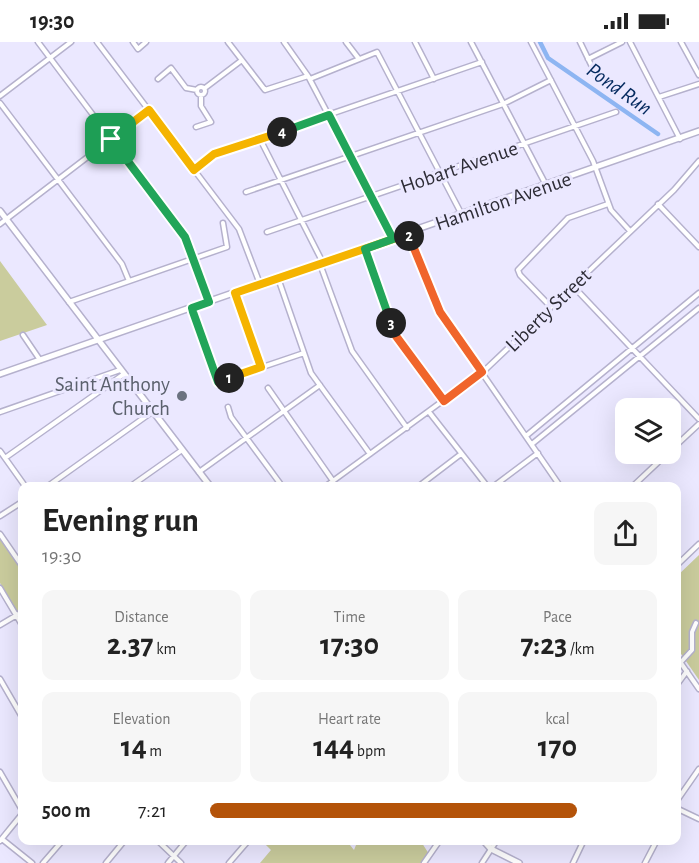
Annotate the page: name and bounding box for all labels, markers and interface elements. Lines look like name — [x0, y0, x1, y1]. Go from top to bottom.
text: 19:30 — [30, 10, 75, 32]
water label: Pond Run — [583, 59, 656, 119]
pin — [85, 113, 136, 164]
pin: 4 — [267, 117, 297, 147]
icon: arrive — [94, 122, 127, 155]
text: 4 — [278, 124, 286, 140]
street label: Hobart Avenue — [398, 138, 521, 197]
street label: Hamilton Avenue — [432, 168, 574, 235]
pin: 2 — [394, 221, 424, 251]
text: 2 — [405, 228, 413, 244]
street label: Liberty Street — [502, 265, 595, 356]
pin: 3 — [376, 308, 406, 338]
text: 3 — [388, 315, 394, 331]
pin: 1 — [214, 363, 244, 393]
text: 1 — [226, 370, 232, 386]
place label: Saint Anthony Church — [55, 374, 170, 419]
marker: Saint Anthony Church — [175, 389, 189, 403]
map controls — [615, 398, 681, 464]
button: layers — [615, 398, 681, 464]
button: share — [594, 502, 657, 565]
text: Evening run — [42, 505, 199, 538]
text: 19:30 — [42, 546, 82, 566]
text: Distance — [114, 609, 169, 625]
text: Time — [334, 609, 365, 625]
text: Pace — [543, 609, 572, 625]
text: 2.37 — [107, 630, 154, 660]
text: 17:30 — [320, 630, 379, 660]
text: 7:23 — [520, 630, 567, 660]
text: km — [154, 641, 176, 657]
text: /km — [567, 641, 595, 657]
text: Elevation — [113, 711, 170, 727]
text: Heart rate — [318, 711, 381, 727]
text: kcal — [545, 711, 570, 727]
text: 14 — [121, 732, 147, 762]
text: 144 — [313, 732, 354, 762]
text: 170 — [538, 732, 577, 762]
text: m — [147, 743, 162, 759]
text: bpm — [354, 743, 386, 759]
text: 500 m — [42, 801, 91, 821]
text: 7:21 — [138, 801, 167, 821]

